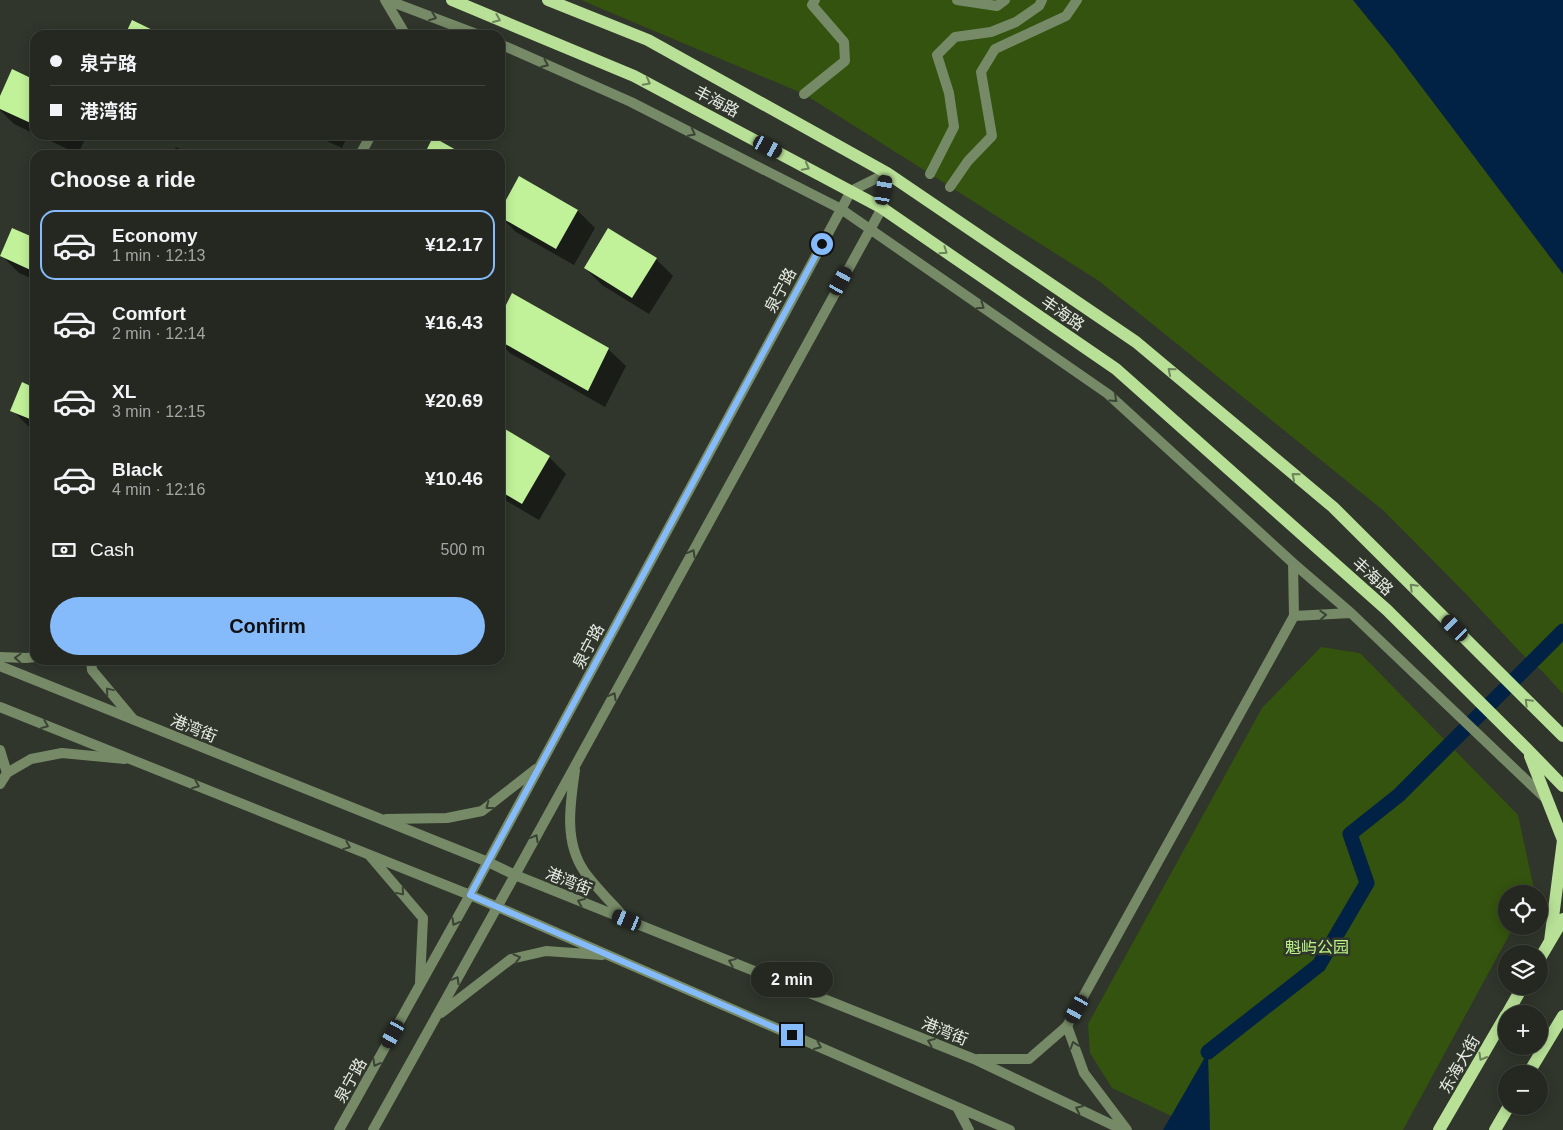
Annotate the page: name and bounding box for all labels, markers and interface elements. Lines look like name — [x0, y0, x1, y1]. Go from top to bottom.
one-way arrow — [428, 11, 437, 22]
one-way arrow — [492, 12, 501, 23]
text: 泉宁路 — [80, 53, 137, 74]
one-way arrow — [540, 57, 549, 68]
one-way arrow — [641, 76, 650, 86]
street label: 丰海路 — [692, 83, 742, 120]
text: 港湾街 — [80, 101, 137, 122]
one-way arrow — [687, 127, 696, 137]
car — [751, 133, 784, 161]
one-way arrow — [800, 161, 809, 171]
text: Choose a ride — [50, 167, 195, 192]
car — [874, 174, 893, 206]
icon: car — [52, 223, 97, 268]
text: Economy — [112, 225, 198, 246]
route start — [811, 233, 833, 255]
text: ¥12.17 — [425, 234, 483, 255]
one-way arrow — [939, 245, 948, 254]
text: 1 min · 12:13 — [112, 247, 205, 264]
car — [827, 264, 854, 298]
street label: 泉宁路 — [762, 265, 799, 315]
street label: 丰海路 — [1038, 293, 1087, 334]
one-way arrow — [975, 300, 984, 309]
icon: car — [52, 301, 97, 346]
text: Comfort — [112, 303, 186, 324]
text: ¥16.43 — [425, 312, 483, 333]
text: 2 min · 12:14 — [112, 325, 205, 342]
one-way arrow — [1168, 369, 1177, 377]
icon: car — [52, 379, 97, 424]
text: XL — [112, 381, 136, 402]
text: ¥20.69 — [425, 390, 483, 411]
one-way arrow — [1108, 393, 1117, 402]
text: 3 min · 12:15 — [112, 403, 205, 420]
icon: car — [52, 457, 97, 502]
text: Black — [112, 459, 163, 480]
text: ¥10.46 — [425, 468, 483, 489]
one-way arrow — [1292, 472, 1301, 481]
text: 4 min · 12:16 — [112, 481, 205, 498]
icon: cash — [50, 536, 78, 564]
text: Cash — [90, 539, 134, 560]
text: 500 m — [441, 541, 485, 558]
one-way arrow — [685, 550, 695, 559]
street label: 丰海路 — [1349, 554, 1396, 599]
one-way arrow — [1410, 584, 1419, 593]
button: Confirm — [50, 597, 485, 655]
one-way arrow — [1320, 609, 1328, 620]
car — [1439, 612, 1470, 644]
street label: 泉宁路 — [570, 621, 607, 671]
one-way arrow — [13, 652, 21, 663]
one-way arrow — [107, 688, 115, 697]
one-way arrow — [607, 692, 617, 701]
one-way arrow — [1525, 699, 1534, 708]
street label: 港湾街 — [168, 712, 219, 745]
one-way arrow — [40, 719, 49, 729]
one-way arrow — [191, 779, 200, 790]
one-way arrow — [486, 800, 495, 808]
one-way arrow — [529, 835, 539, 844]
one-way arrow — [342, 840, 351, 850]
street label: 港湾街 — [543, 865, 594, 898]
map controls — [1498, 885, 1548, 1115]
button: locate — [1498, 885, 1548, 935]
one-way arrow — [395, 887, 404, 896]
one-way arrow — [577, 897, 586, 908]
car — [610, 907, 643, 933]
one-way arrow — [452, 916, 462, 925]
park label: 魁屿公园 — [1285, 939, 1349, 956]
button: layers — [1498, 945, 1548, 995]
one-way arrow — [513, 953, 522, 964]
one-way arrow — [728, 958, 737, 968]
callout: 2 min — [751, 962, 833, 998]
text: 2 min — [771, 971, 813, 988]
one-way arrow — [450, 977, 460, 986]
car — [1063, 992, 1090, 1026]
button: + — [1498, 1005, 1548, 1055]
street label: 港湾街 — [919, 1015, 970, 1048]
car — [379, 1017, 406, 1051]
route end — [781, 1024, 803, 1046]
street label: 东海大街 — [1436, 1032, 1483, 1096]
one-way arrow — [927, 1038, 936, 1049]
one-way arrow — [813, 1040, 822, 1051]
one-way arrow — [1070, 1041, 1080, 1050]
one-way arrow — [1478, 1052, 1488, 1061]
street label: 泉宁路 — [331, 1055, 370, 1105]
one-way arrow — [372, 1058, 382, 1067]
button: − — [1498, 1065, 1548, 1115]
one-way arrow — [1075, 1105, 1084, 1115]

